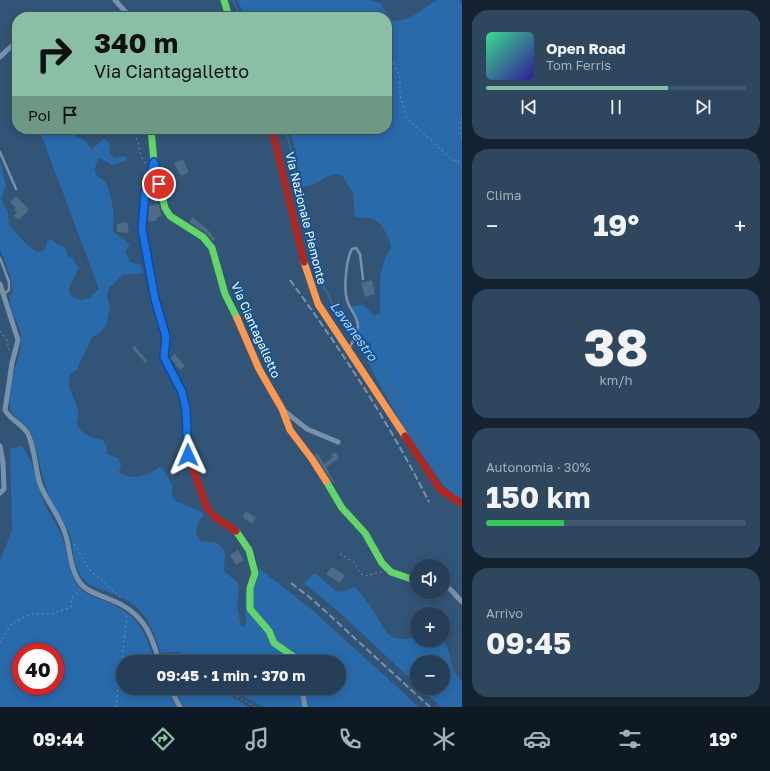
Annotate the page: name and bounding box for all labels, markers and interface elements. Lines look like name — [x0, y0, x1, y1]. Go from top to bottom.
text: 340 m — [94, 26, 178, 59]
icon: right — [28, 28, 80, 80]
text: Open Road — [546, 39, 626, 57]
text: Tom Ferris — [546, 57, 611, 73]
text: Via Ciantagalletto — [94, 60, 249, 82]
icon: previous — [518, 96, 540, 118]
icon: pause — [605, 96, 627, 118]
icon: next — [692, 96, 714, 118]
icon: arrive — [59, 104, 81, 126]
text: Poi — [28, 106, 51, 124]
street label: Via Nazionale Piemonte — [282, 150, 330, 286]
pin — [142, 167, 176, 201]
icon: arrive — [148, 173, 170, 195]
text: Clima — [486, 187, 521, 203]
text: 19° — [593, 207, 639, 243]
text: − — [486, 212, 498, 239]
text: + — [734, 212, 746, 239]
street label: Via Ciantagalletto — [228, 280, 284, 380]
water label: Lavanestro — [327, 298, 382, 365]
text: 38 — [583, 315, 649, 377]
text: km/h — [599, 372, 633, 388]
position arrow — [167, 434, 209, 476]
text: Autonomia · 30% — [486, 459, 590, 475]
text: 150 km — [486, 479, 590, 515]
map controls — [410, 559, 450, 695]
button: sound — [410, 559, 450, 599]
text: Arrivo — [486, 605, 523, 621]
button: + — [410, 607, 450, 647]
text: 09:45 — [486, 625, 571, 661]
speed limit sign: 40 — [12, 643, 64, 695]
button: − — [410, 655, 450, 695]
text: 09:45 · 1 min · 370 m — [157, 666, 305, 684]
icon: directions — [149, 725, 177, 753]
icon: music — [243, 725, 271, 753]
icon: phone — [336, 725, 364, 753]
icon: climate — [430, 725, 458, 753]
icon: car — [523, 725, 551, 753]
icon: filters — [616, 725, 644, 753]
text: 09:44 — [33, 728, 84, 750]
text: 19° — [710, 728, 737, 750]

